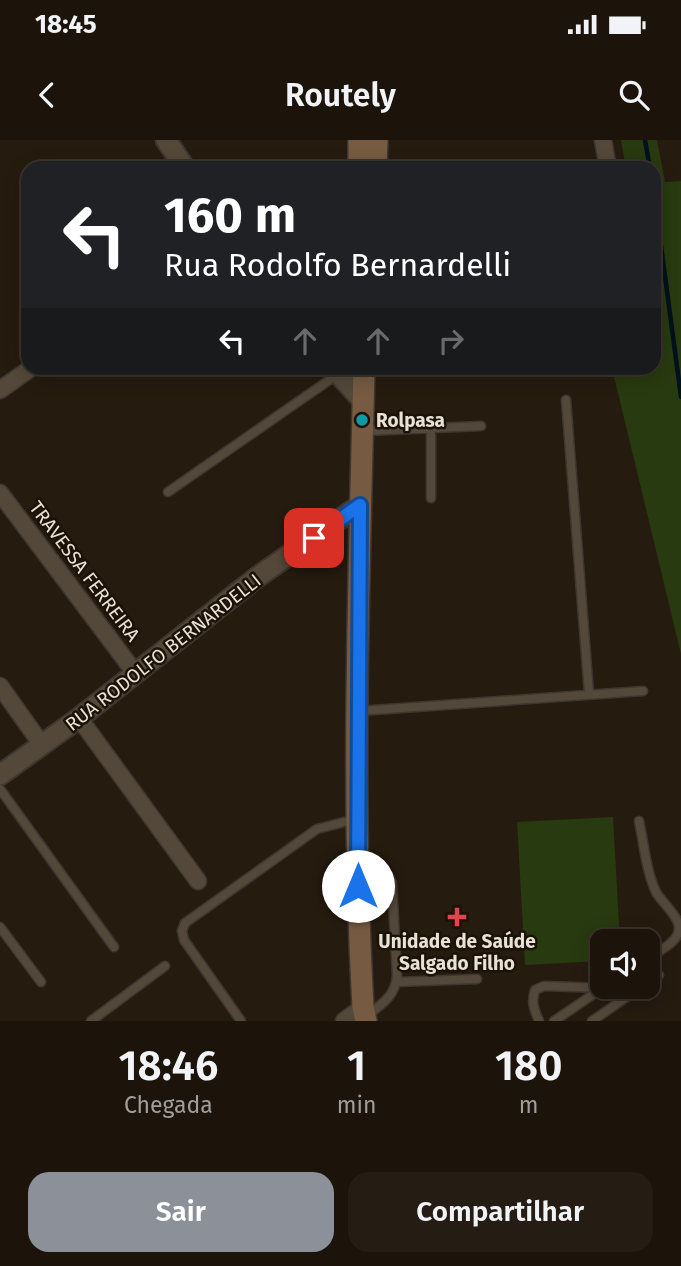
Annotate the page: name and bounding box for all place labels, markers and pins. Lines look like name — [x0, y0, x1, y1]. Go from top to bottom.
place label: Rolpasa — [376, 409, 445, 432]
marker: Rolpasa — [354, 412, 370, 428]
pin — [284, 508, 344, 568]
marker: Unidade de Saúde Salgado Filho — [447, 907, 467, 927]
place label: Unidade de Saúde Salgado Filho — [378, 930, 536, 975]

